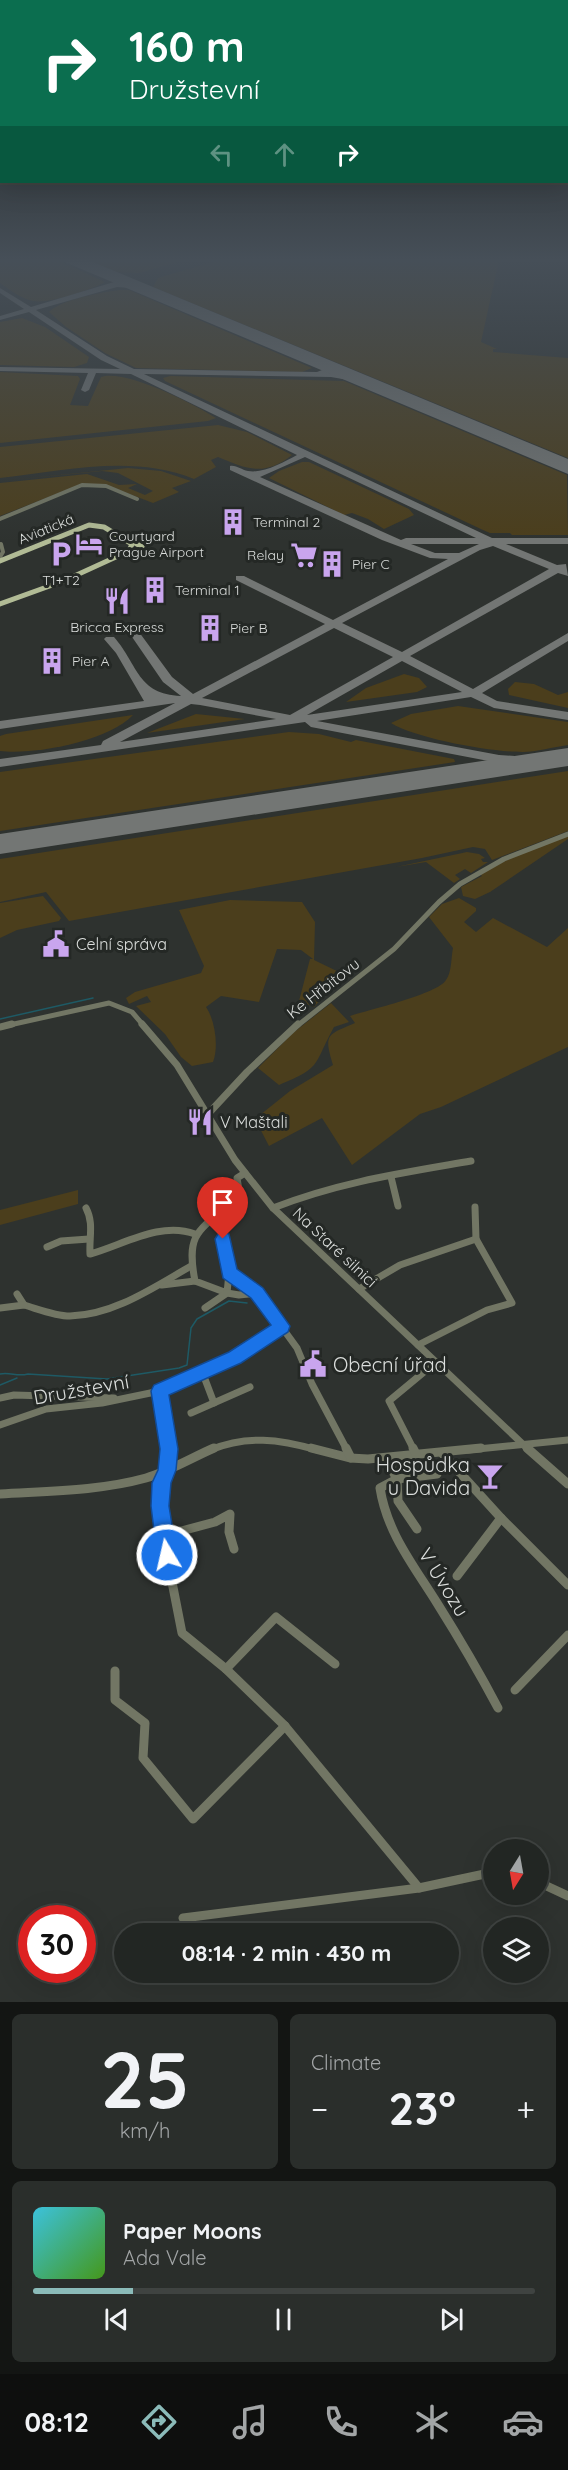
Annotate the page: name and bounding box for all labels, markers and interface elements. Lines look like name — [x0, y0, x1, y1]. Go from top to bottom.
text: 160 m — [129, 20, 245, 73]
icon: right — [30, 24, 108, 102]
text: Družstevní — [129, 72, 260, 106]
icon: left — [205, 138, 238, 171]
icon: ahead — [268, 138, 301, 171]
icon: right — [331, 138, 364, 171]
building icon: Terminal 2 — [218, 507, 248, 537]
street label: Aviatická — [16, 510, 76, 548]
place label: Terminal 2 — [253, 513, 320, 531]
place label: Courtyard Prague Airport — [109, 527, 204, 561]
hotel icon: Courtyard Prague Airport — [74, 529, 104, 559]
parking icon: T1+T2 — [46, 539, 76, 569]
supermarket icon: Relay — [289, 540, 319, 570]
place label: Relay — [247, 546, 284, 564]
building icon: Pier C — [317, 549, 347, 579]
place label: Pier C — [352, 555, 390, 573]
place label: T1+T2 — [42, 571, 80, 589]
building icon: Terminal 1 — [140, 575, 170, 605]
place label: Terminal 1 — [175, 581, 240, 599]
restaurant icon: Bricca Express — [102, 586, 132, 616]
building icon: Pier B — [195, 613, 225, 643]
place label: Bricca Express — [70, 618, 164, 636]
place label: Pier B — [230, 619, 268, 637]
building icon: Pier A — [37, 646, 67, 676]
place label: Pier A — [72, 652, 110, 670]
public building icon: Celní správa — [41, 929, 71, 959]
place label: Celní správa — [76, 934, 167, 954]
street label: Ke Hřbitovu — [282, 953, 364, 1023]
restaurant icon: V Maštali — [185, 1107, 215, 1137]
place label: V Maštali — [220, 1112, 288, 1132]
pin — [197, 1177, 248, 1239]
icon: arrive — [206, 1186, 239, 1219]
street label: Na Staré silnici — [289, 1203, 381, 1291]
public building icon: Obecní úřad — [298, 1349, 328, 1379]
place label: Obecní úřad — [333, 1352, 447, 1377]
street label: Družstevní — [31, 1368, 131, 1410]
place label: Hospůdka u Davida — [376, 1452, 470, 1500]
bar icon: Hospůdka u Davida — [475, 1461, 505, 1491]
position arrow — [135, 1523, 199, 1587]
street label: V Úvozu — [413, 1543, 475, 1621]
north arrow — [483, 1839, 549, 1905]
map controls — [483, 1839, 549, 1983]
speed limit sign: 30 — [18, 1905, 96, 1983]
button: layers — [483, 1917, 549, 1983]
text: 08:14 · 2 min · 430 m — [182, 1939, 391, 1967]
text: 25 — [100, 2030, 190, 2128]
text: Climate — [311, 2050, 381, 2075]
text: 23° — [389, 2080, 456, 2136]
text: − — [311, 2088, 328, 2129]
text: + — [516, 2088, 535, 2129]
text: km/h — [120, 2118, 170, 2143]
text: Paper Moons — [123, 2217, 262, 2245]
text: Ada Vale — [123, 2245, 207, 2270]
icon: previous — [100, 2303, 133, 2336]
icon: pause — [267, 2303, 300, 2336]
icon: next — [435, 2303, 468, 2336]
icon: directions — [138, 2401, 180, 2443]
icon: music — [229, 2401, 271, 2443]
icon: phone — [320, 2401, 362, 2443]
icon: climate — [411, 2401, 453, 2443]
icon: car — [502, 2401, 544, 2443]
text: 08:12 — [24, 2405, 89, 2439]

